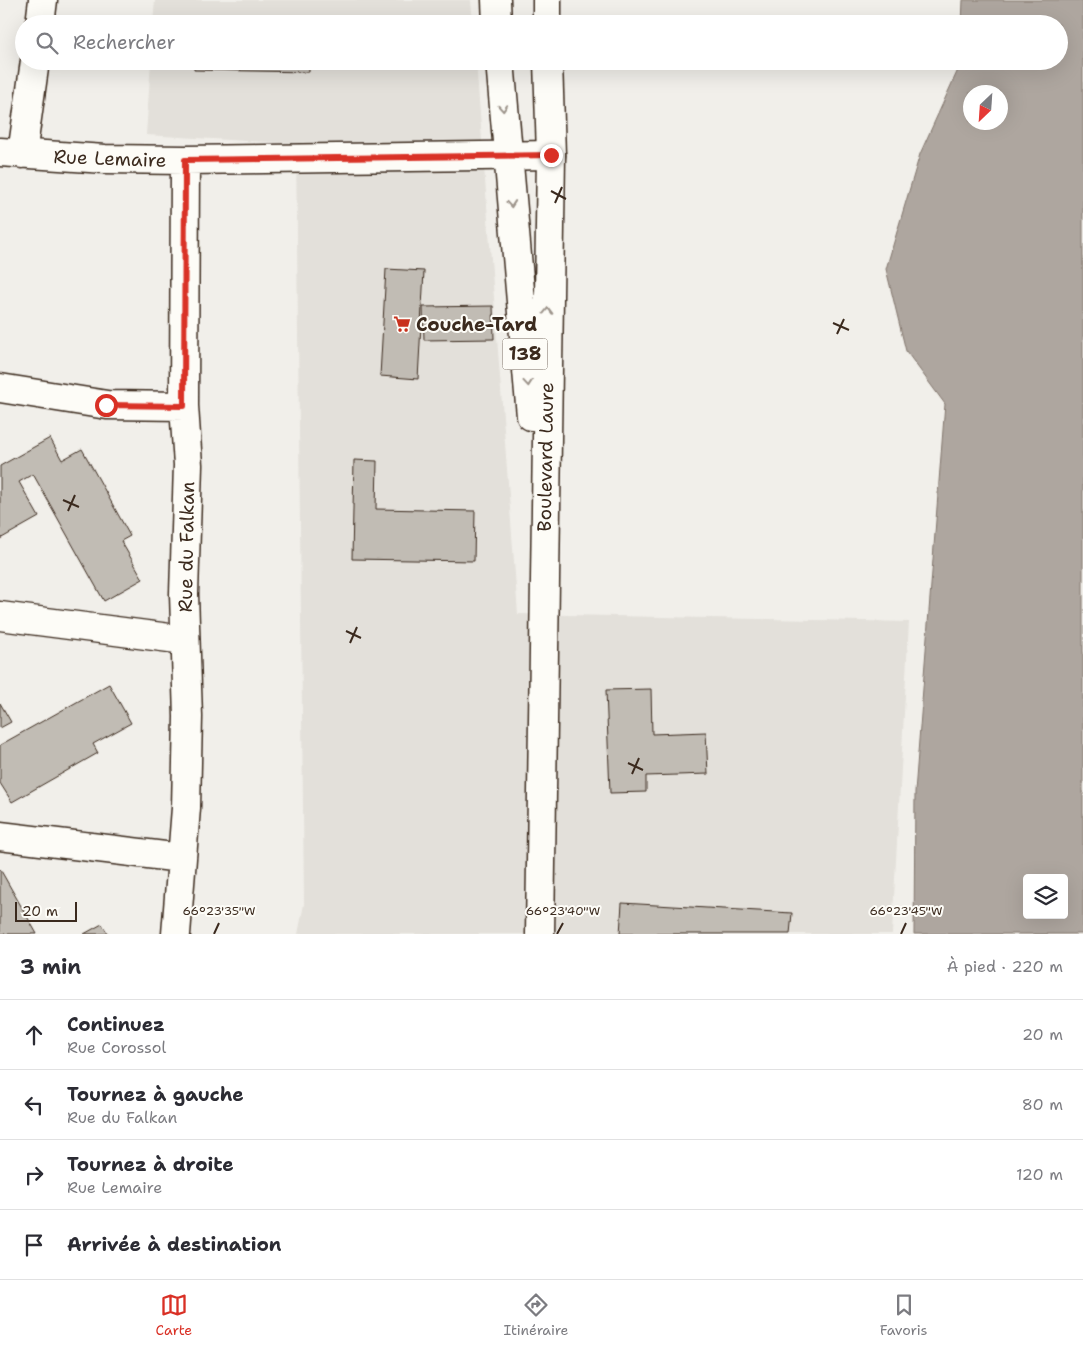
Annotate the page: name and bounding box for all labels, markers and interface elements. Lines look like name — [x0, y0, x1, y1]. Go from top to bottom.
search box — [15, 15, 1068, 70]
icon: search — [33, 29, 61, 57]
text: Rechercher — [73, 30, 176, 55]
north arrow — [963, 85, 1008, 130]
one-way arrow — [498, 105, 509, 113]
street label: Rue Lemaire — [53, 144, 167, 173]
route end — [540, 144, 563, 167]
one-way arrow — [505, 200, 516, 208]
one-way arrow — [543, 307, 553, 314]
place label: Couche-Tard — [416, 312, 537, 337]
supermarket icon: Couche-Tard — [392, 314, 412, 334]
road number: 138 — [502, 338, 548, 369]
one-way arrow — [522, 380, 533, 388]
street label: Boulevard Laure — [532, 382, 559, 532]
route start — [95, 394, 118, 417]
street label: Rue du Falkan — [173, 481, 200, 613]
map controls — [1023, 874, 1068, 919]
button: layers — [1023, 874, 1068, 919]
scale bar — [15, 899, 78, 922]
text: 20 m — [22, 902, 58, 920]
text: 66°23'35"W — [182, 903, 256, 919]
text: 66°23'40"W — [526, 903, 600, 919]
text: 66°23'45"W — [869, 903, 943, 919]
text: 3 min — [20, 953, 81, 981]
text: À pied · 220 m — [947, 956, 1063, 977]
text: Continuez — [67, 1012, 165, 1037]
icon: ahead — [20, 1021, 48, 1049]
text: 20 m — [1022, 1024, 1063, 1045]
text: Rue Corossol — [67, 1037, 166, 1058]
text: Tournez à gauche — [67, 1082, 244, 1107]
icon: left — [20, 1091, 48, 1119]
text: 80 m — [1022, 1094, 1063, 1115]
text: Rue du Falkan — [67, 1107, 177, 1128]
text: Tournez à droite — [67, 1152, 234, 1177]
icon: right — [20, 1161, 48, 1189]
text: 120 m — [1016, 1164, 1063, 1185]
text: Rue Lemaire — [67, 1177, 162, 1198]
icon: arrive — [20, 1231, 48, 1259]
text: Arrivée à destination — [67, 1232, 281, 1257]
tab: Carte — [156, 1291, 192, 1339]
tab: Itinéraire — [503, 1291, 568, 1339]
tab: Favoris — [880, 1291, 927, 1339]

